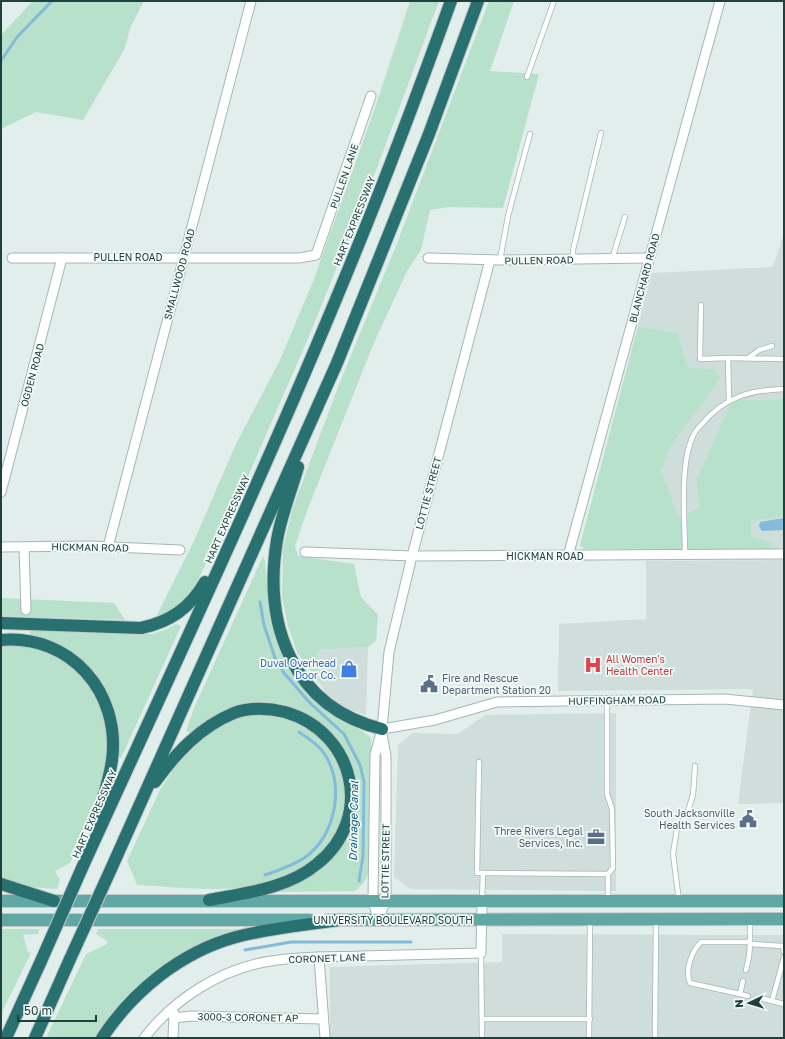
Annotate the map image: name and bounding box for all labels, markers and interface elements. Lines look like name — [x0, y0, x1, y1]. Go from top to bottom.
street label: PULLEN LANE — [327, 142, 361, 210]
street label: HART EXPRESSWAY — [331, 174, 378, 268]
street label: SMALLWOOD ROAD — [161, 227, 197, 321]
street label: BLANCHARD ROAD — [626, 232, 662, 324]
street label: PULLEN ROAD — [93, 251, 163, 263]
street label: PULLEN ROAD — [504, 253, 574, 267]
street label: OGDEN ROAD — [18, 342, 46, 408]
street label: LOTTIE STREET — [413, 455, 443, 531]
street label: HART EXPRESSWAY — [202, 472, 252, 565]
street label: HICKMAN ROAD — [51, 540, 129, 554]
street label: HICKMAN ROAD — [506, 550, 584, 562]
place label: All Women's Health Center — [606, 653, 673, 677]
hospital icon: All Women's Health Center — [583, 655, 603, 675]
place label: Duval Overhead Door Co. — [260, 657, 336, 681]
shop icon: Duval Overhead Door Co. — [339, 659, 359, 679]
place label: Fire and Rescue Department Station 20 — [442, 672, 551, 696]
public building icon: Fire and Rescue Department Station 20 — [419, 674, 439, 694]
street label: HUFFINGHAM ROAD — [568, 693, 666, 707]
street label: HART EXPRESSWAY — [69, 767, 119, 860]
water label: Drainage Canal — [346, 780, 361, 861]
place label: South Jacksonville Health Services — [644, 807, 735, 831]
public building icon: South Jacksonville Health Services — [738, 809, 758, 829]
street label: LOTTIE STREET — [378, 823, 392, 899]
place label: Three Rivers Legal Services, Inc. — [494, 825, 583, 849]
office icon: Three Rivers Legal Services, Inc. — [586, 827, 606, 847]
street label: UNIVERSITY BOULEVARD SOUTH — [313, 914, 473, 926]
street label: CORONET LANE — [288, 951, 366, 965]
north arrow — [729, 983, 769, 1023]
scale bar — [18, 997, 96, 1023]
text: N — [732, 999, 745, 1008]
text: 50 m — [24, 1003, 52, 1018]
street label: 3000-3 CORONET AP — [198, 1010, 299, 1024]

